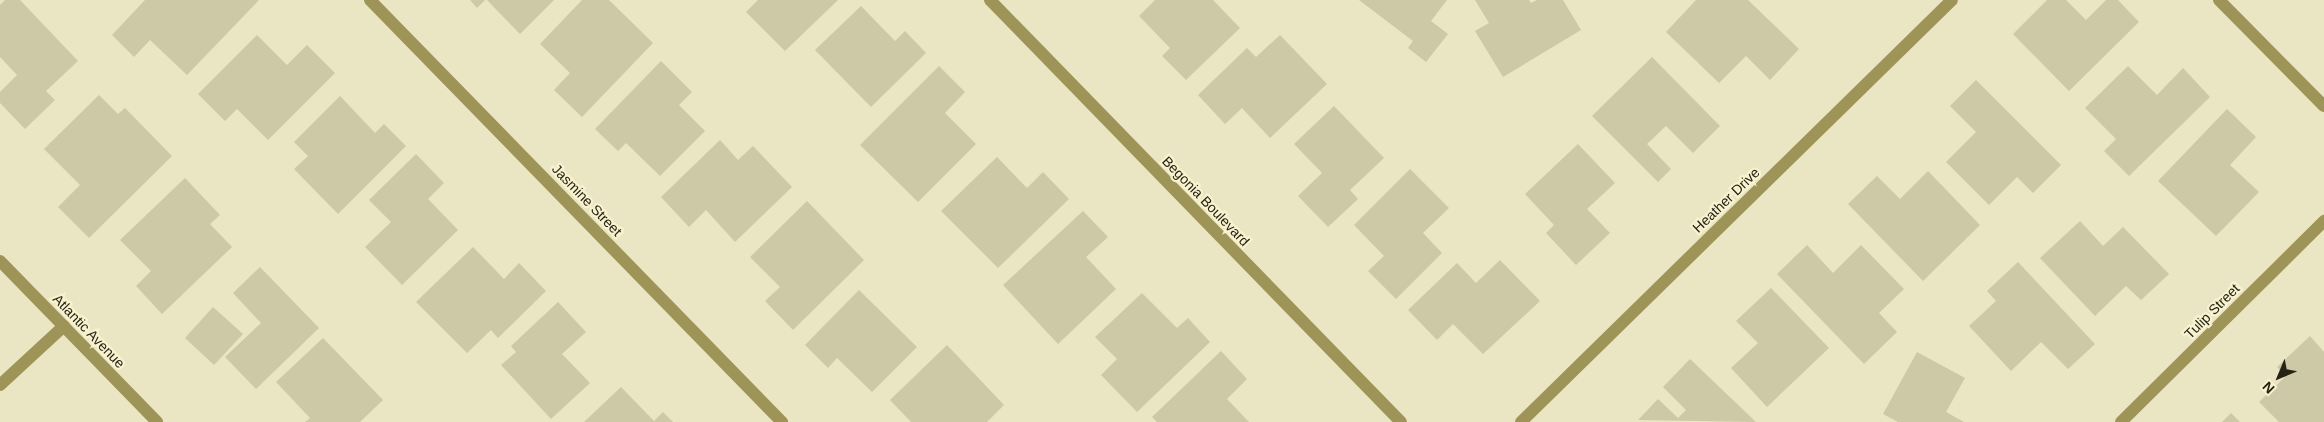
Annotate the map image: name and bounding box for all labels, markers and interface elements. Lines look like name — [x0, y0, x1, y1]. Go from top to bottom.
street label: Begonia Boulevard — [1159, 153, 1253, 249]
street label: Jasmine Street — [549, 161, 625, 239]
street label: Heather Drive — [1689, 164, 1763, 236]
street label: Tulip Street — [2181, 280, 2243, 342]
street label: Atlantic Avenue — [49, 290, 129, 372]
north arrow — [2254, 352, 2304, 402]
text: N — [2259, 378, 2278, 397]

